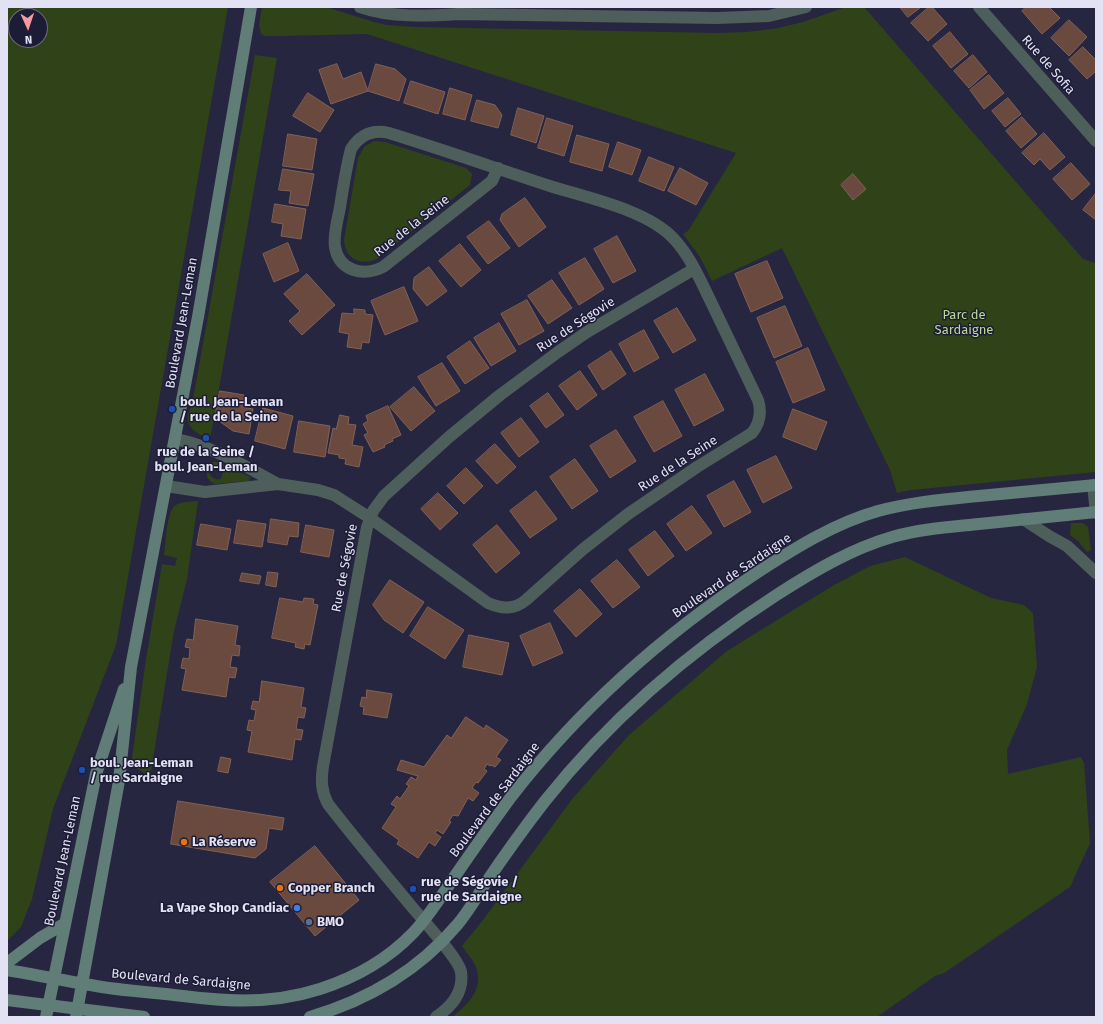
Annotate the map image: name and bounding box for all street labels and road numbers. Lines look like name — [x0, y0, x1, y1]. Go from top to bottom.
street label: Rue de Sofia — [1018, 32, 1078, 98]
street label: Rue de la Seine — [371, 192, 453, 260]
street label: Boulevard Jean-Leman — [163, 256, 201, 390]
street label: Rue de Ségovie — [534, 294, 618, 356]
street label: Rue de la Seine — [636, 433, 720, 495]
street label: Rue de Ségovie — [329, 522, 361, 614]
street label: Boulevard de Sardaigne — [670, 530, 794, 622]
street label: Boulevard de Sardaigne — [447, 739, 543, 861]
street label: Boulevard Jean-Leman — [42, 794, 84, 928]
street label: Boulevard de Sardaigne — [111, 966, 251, 994]

